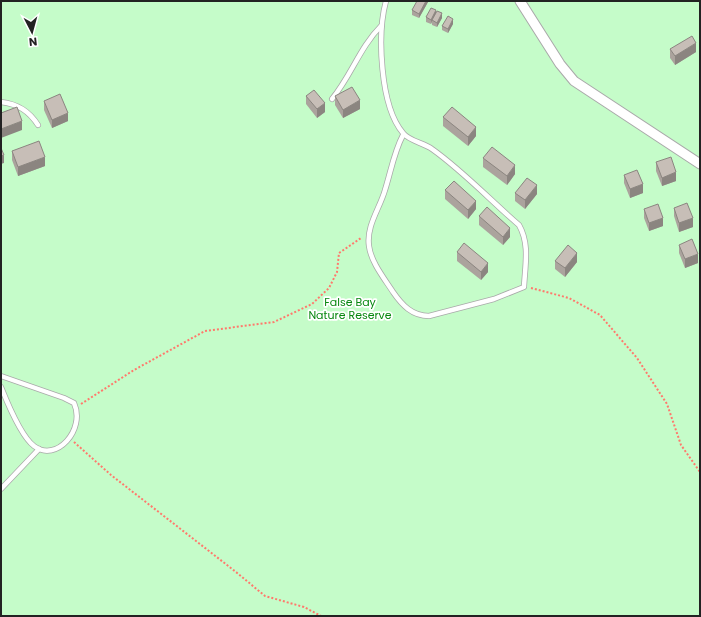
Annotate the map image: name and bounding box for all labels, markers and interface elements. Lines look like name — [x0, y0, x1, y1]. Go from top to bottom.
north arrow — [12, 12, 52, 52]
text: N — [28, 34, 38, 50]
park label: False Bay Nature Reserve — [308, 294, 392, 323]

